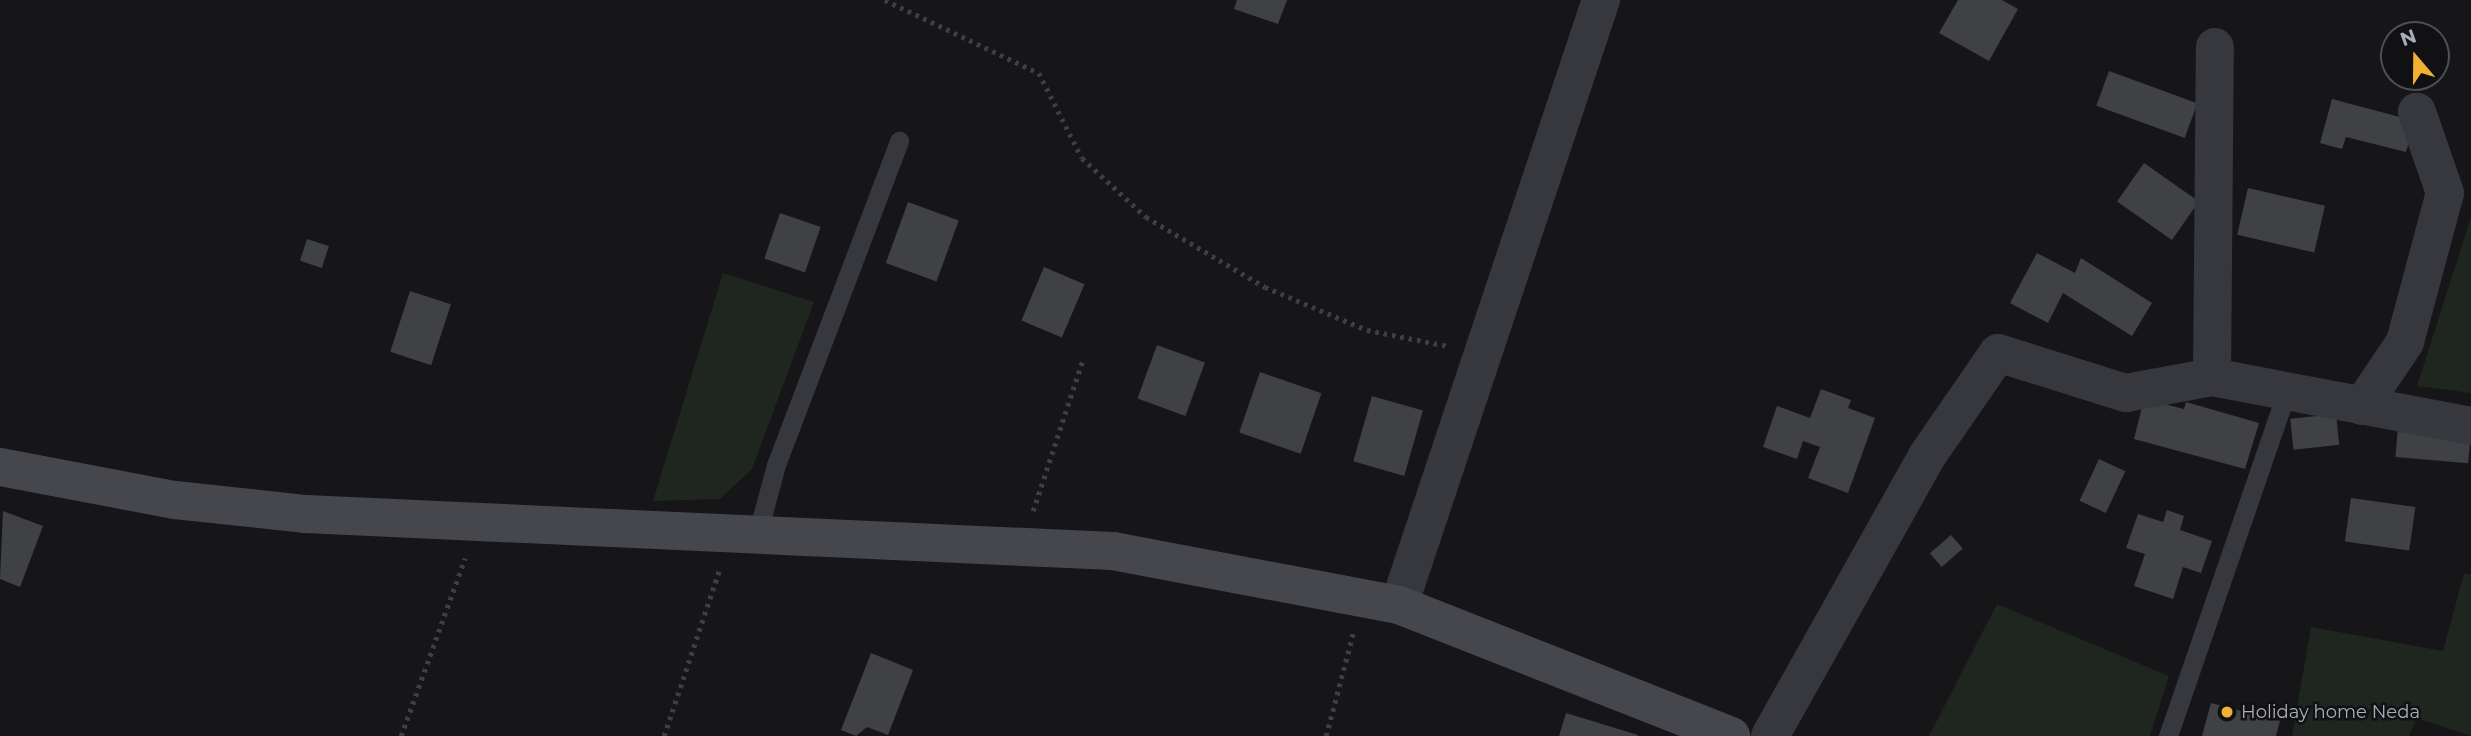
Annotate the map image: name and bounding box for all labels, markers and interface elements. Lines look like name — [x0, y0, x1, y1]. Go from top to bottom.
north arrow — [2380, 21, 2450, 91]
text: N — [2397, 24, 2419, 51]
place label: Holiday home Neda — [2241, 701, 2420, 723]
marker: Holiday home Neda — [2219, 704, 2235, 720]

